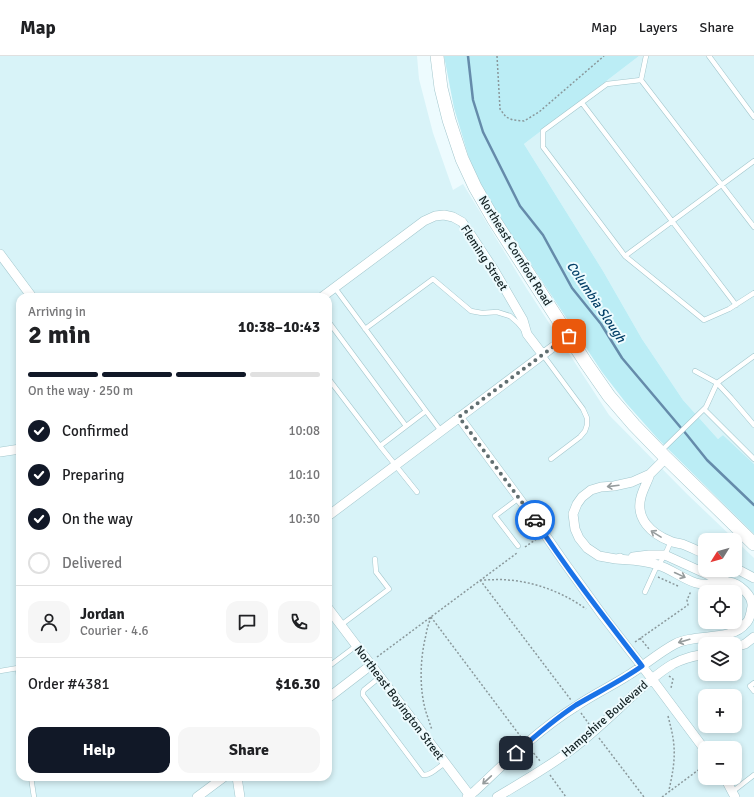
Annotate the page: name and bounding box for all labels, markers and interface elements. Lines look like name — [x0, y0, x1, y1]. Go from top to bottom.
text: Map — [20, 16, 56, 40]
text: Map — [591, 19, 617, 36]
text: Layers — [639, 19, 678, 36]
text: Share — [700, 19, 734, 36]
street label: Northeast Cornfoot Road — [475, 193, 555, 309]
street label: Fleming Street — [457, 222, 511, 294]
water label: Columbia Slough — [563, 258, 629, 346]
text: Arriving in — [28, 304, 86, 320]
text: 10:38–10:43 — [238, 318, 320, 336]
text: 2 min — [28, 319, 91, 351]
pin — [552, 319, 586, 353]
icon: bag — [558, 325, 580, 347]
text: On the way · 250 m — [28, 383, 133, 399]
icon: check — [28, 420, 50, 442]
text: Confirmed — [62, 422, 129, 440]
text: 10:08 — [288, 423, 320, 439]
icon: check — [28, 464, 50, 486]
text: Preparing — [62, 466, 125, 484]
text: 10:10 — [288, 467, 320, 483]
one-way arrow — [607, 482, 620, 489]
courier — [515, 500, 555, 540]
icon: check — [28, 508, 50, 530]
icon: car — [524, 509, 546, 531]
text: On the way — [62, 510, 133, 528]
text: 10:30 — [288, 511, 320, 527]
one-way arrow — [651, 529, 662, 538]
north arrow — [698, 533, 742, 577]
map controls — [698, 533, 742, 785]
text: Delivered — [62, 554, 122, 572]
one-way arrow — [673, 572, 685, 579]
button: locate — [698, 585, 742, 629]
button: person — [28, 601, 70, 643]
button: chat — [226, 601, 268, 643]
button: phone — [278, 601, 320, 643]
text: Jordan — [80, 605, 125, 623]
text: Courier · 4.6 — [80, 623, 149, 639]
button: layers — [698, 637, 742, 681]
one-way arrow — [678, 638, 691, 645]
street label: Northeast Boyington Street — [351, 643, 447, 763]
text: Order #4381 — [28, 675, 110, 693]
text: $16.30 — [275, 675, 320, 693]
street label: Hampshire Boulevard — [559, 677, 651, 761]
button: + — [698, 689, 742, 733]
button: Help — [28, 727, 170, 773]
button: Share — [178, 727, 320, 773]
pin — [499, 736, 533, 770]
button: − — [698, 741, 742, 785]
icon: home — [505, 742, 527, 764]
one-way arrow — [482, 775, 492, 785]

